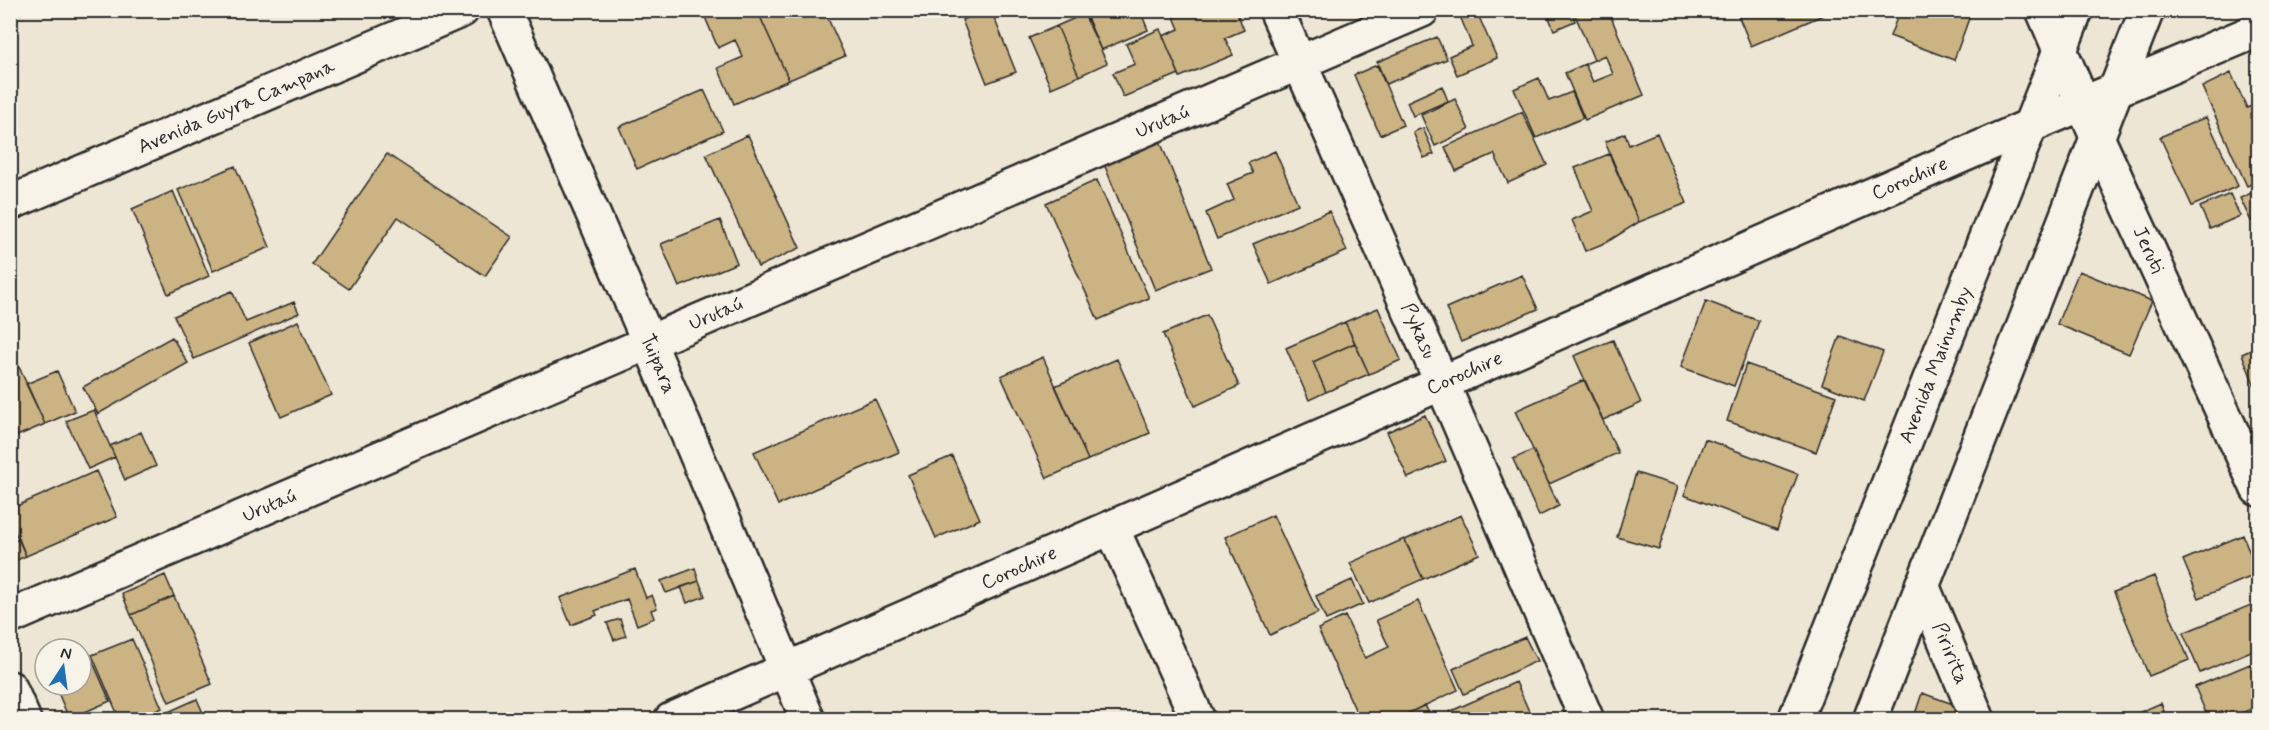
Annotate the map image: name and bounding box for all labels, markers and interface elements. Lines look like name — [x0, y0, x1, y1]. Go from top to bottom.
street label: Avenida Guyra Campana — [134, 52, 340, 160]
street label: Urutaú — [1131, 98, 1193, 145]
street label: Corochire — [1868, 150, 1952, 207]
street label: Jeruti — [2126, 222, 2171, 278]
street label: Avenida Mainumby — [1892, 282, 1979, 447]
street label: Urutaú — [684, 290, 747, 337]
street label: Pykasu — [1395, 299, 1443, 363]
street label: Tuipara — [634, 330, 683, 398]
street label: Corochire — [1422, 345, 1507, 402]
street label: Urutaú — [238, 482, 300, 529]
street label: Corochire — [977, 539, 1061, 596]
street label: Piririta — [1925, 618, 1975, 688]
north arrow — [33, 637, 93, 697]
text: N — [58, 642, 74, 665]

